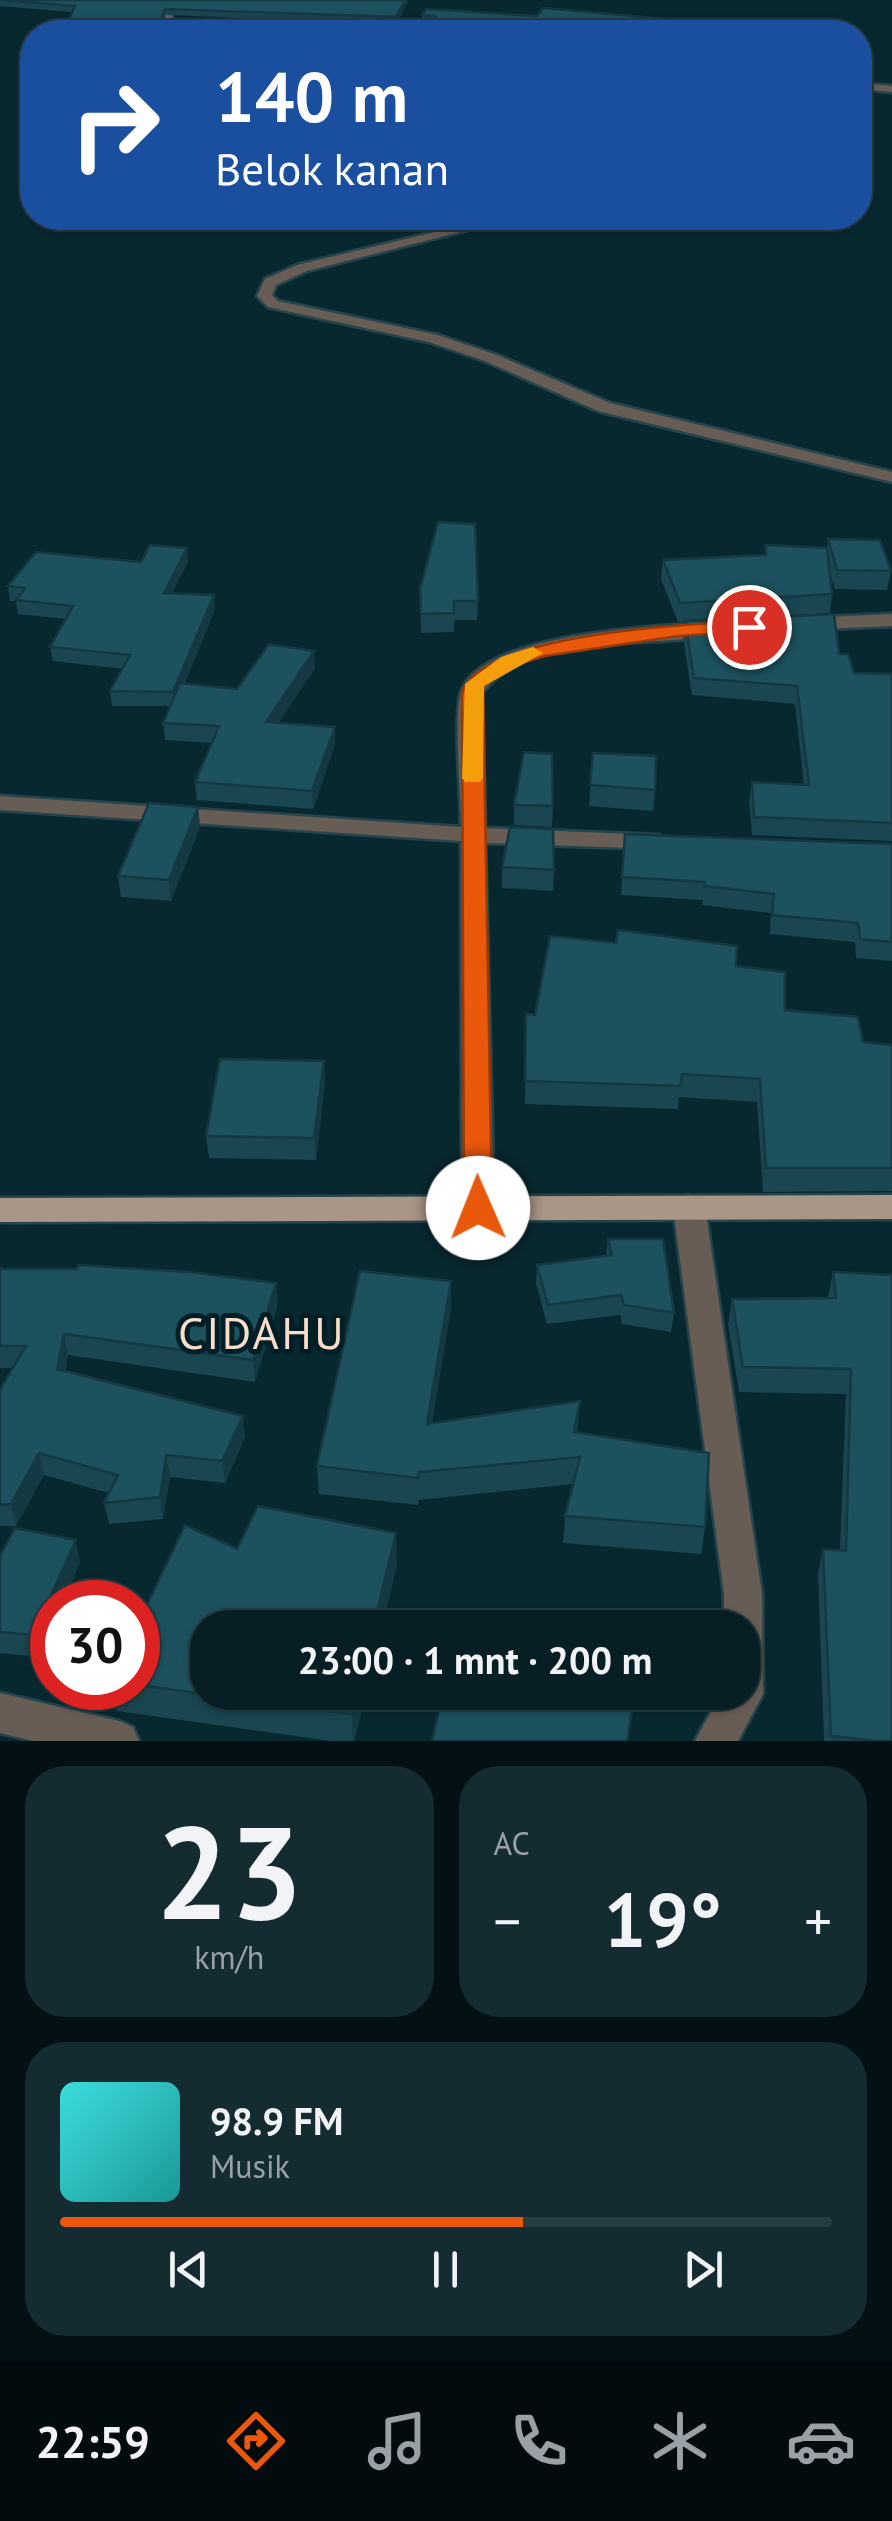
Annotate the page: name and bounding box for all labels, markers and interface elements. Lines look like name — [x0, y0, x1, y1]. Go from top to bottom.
text: 140 m — [215, 51, 408, 141]
icon: right — [50, 60, 180, 190]
text: Belok kanan — [215, 139, 449, 197]
pin — [707, 585, 792, 670]
icon: arrive — [722, 600, 777, 655]
position arrow — [426, 1156, 530, 1260]
district label: CIDAHU — [178, 1303, 346, 1361]
speed limit sign: 30 — [30, 1580, 160, 1710]
text: 23:00 · 1 mnt · 200 m — [298, 1635, 652, 1684]
text: 23 — [156, 1787, 303, 1955]
text: AC — [494, 1822, 530, 1864]
text: 19° — [604, 1871, 722, 1968]
text: − — [494, 1885, 521, 1956]
text: + — [804, 1885, 832, 1956]
text: km/h — [194, 1936, 264, 1978]
text: 98.9 FM — [210, 2096, 343, 2145]
text: Musik — [210, 2145, 290, 2187]
icon: previous — [161, 2242, 216, 2297]
icon: pause — [418, 2242, 473, 2297]
icon: next — [676, 2242, 731, 2297]
icon: directions — [221, 2406, 291, 2476]
icon: music — [362, 2406, 432, 2476]
icon: phone — [504, 2406, 574, 2476]
icon: climate — [645, 2406, 715, 2476]
icon: car — [786, 2406, 856, 2476]
text: 22:59 — [36, 2412, 150, 2470]

